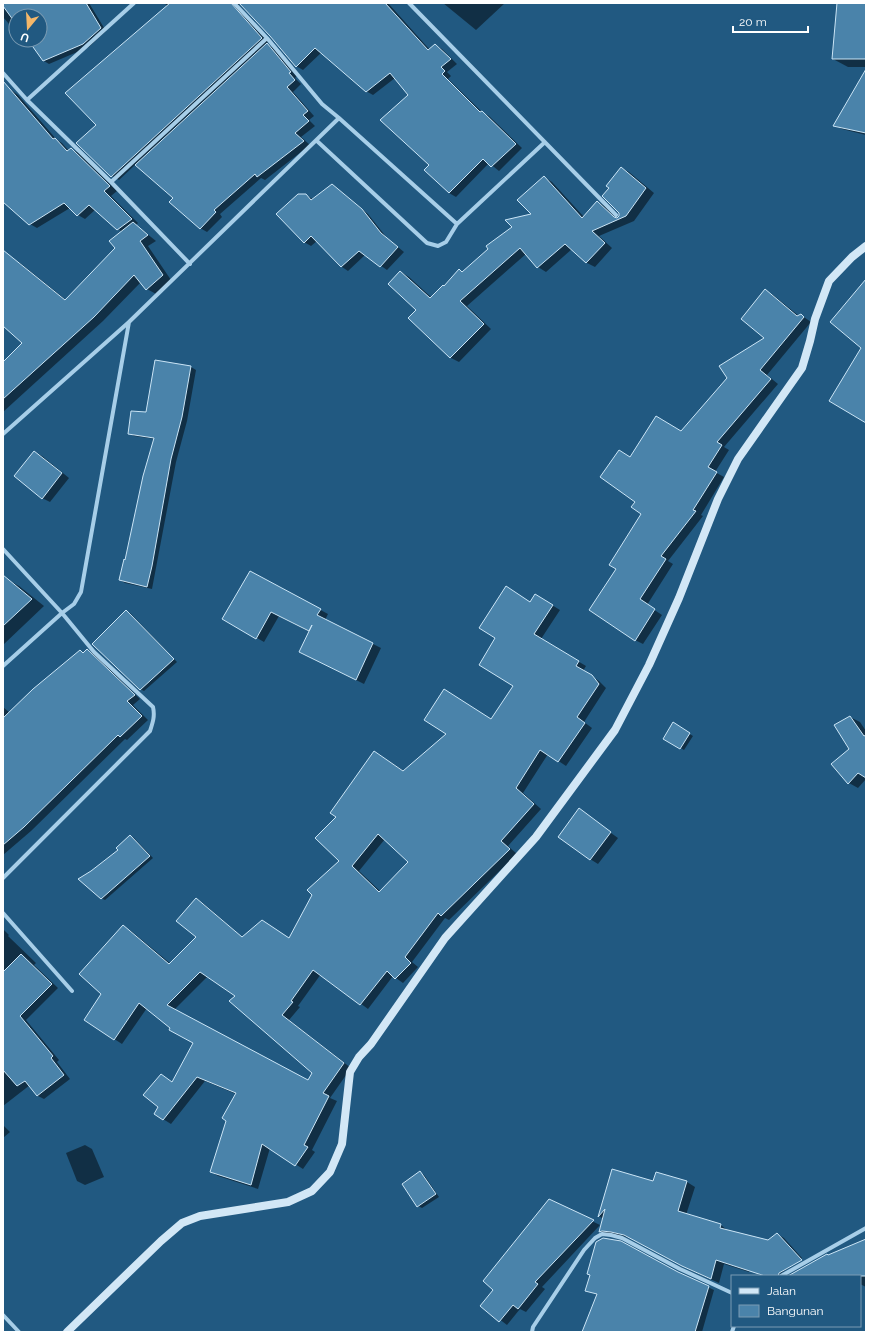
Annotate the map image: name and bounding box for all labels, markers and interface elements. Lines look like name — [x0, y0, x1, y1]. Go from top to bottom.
north arrow — [8, 8, 48, 48]
scale bar — [733, 8, 808, 34]
text: 20 m — [739, 15, 767, 29]
text: U — [19, 30, 31, 44]
legend — [731, 1275, 861, 1327]
text: Jalan — [767, 1284, 796, 1298]
text: Bangunan — [767, 1304, 824, 1318]

